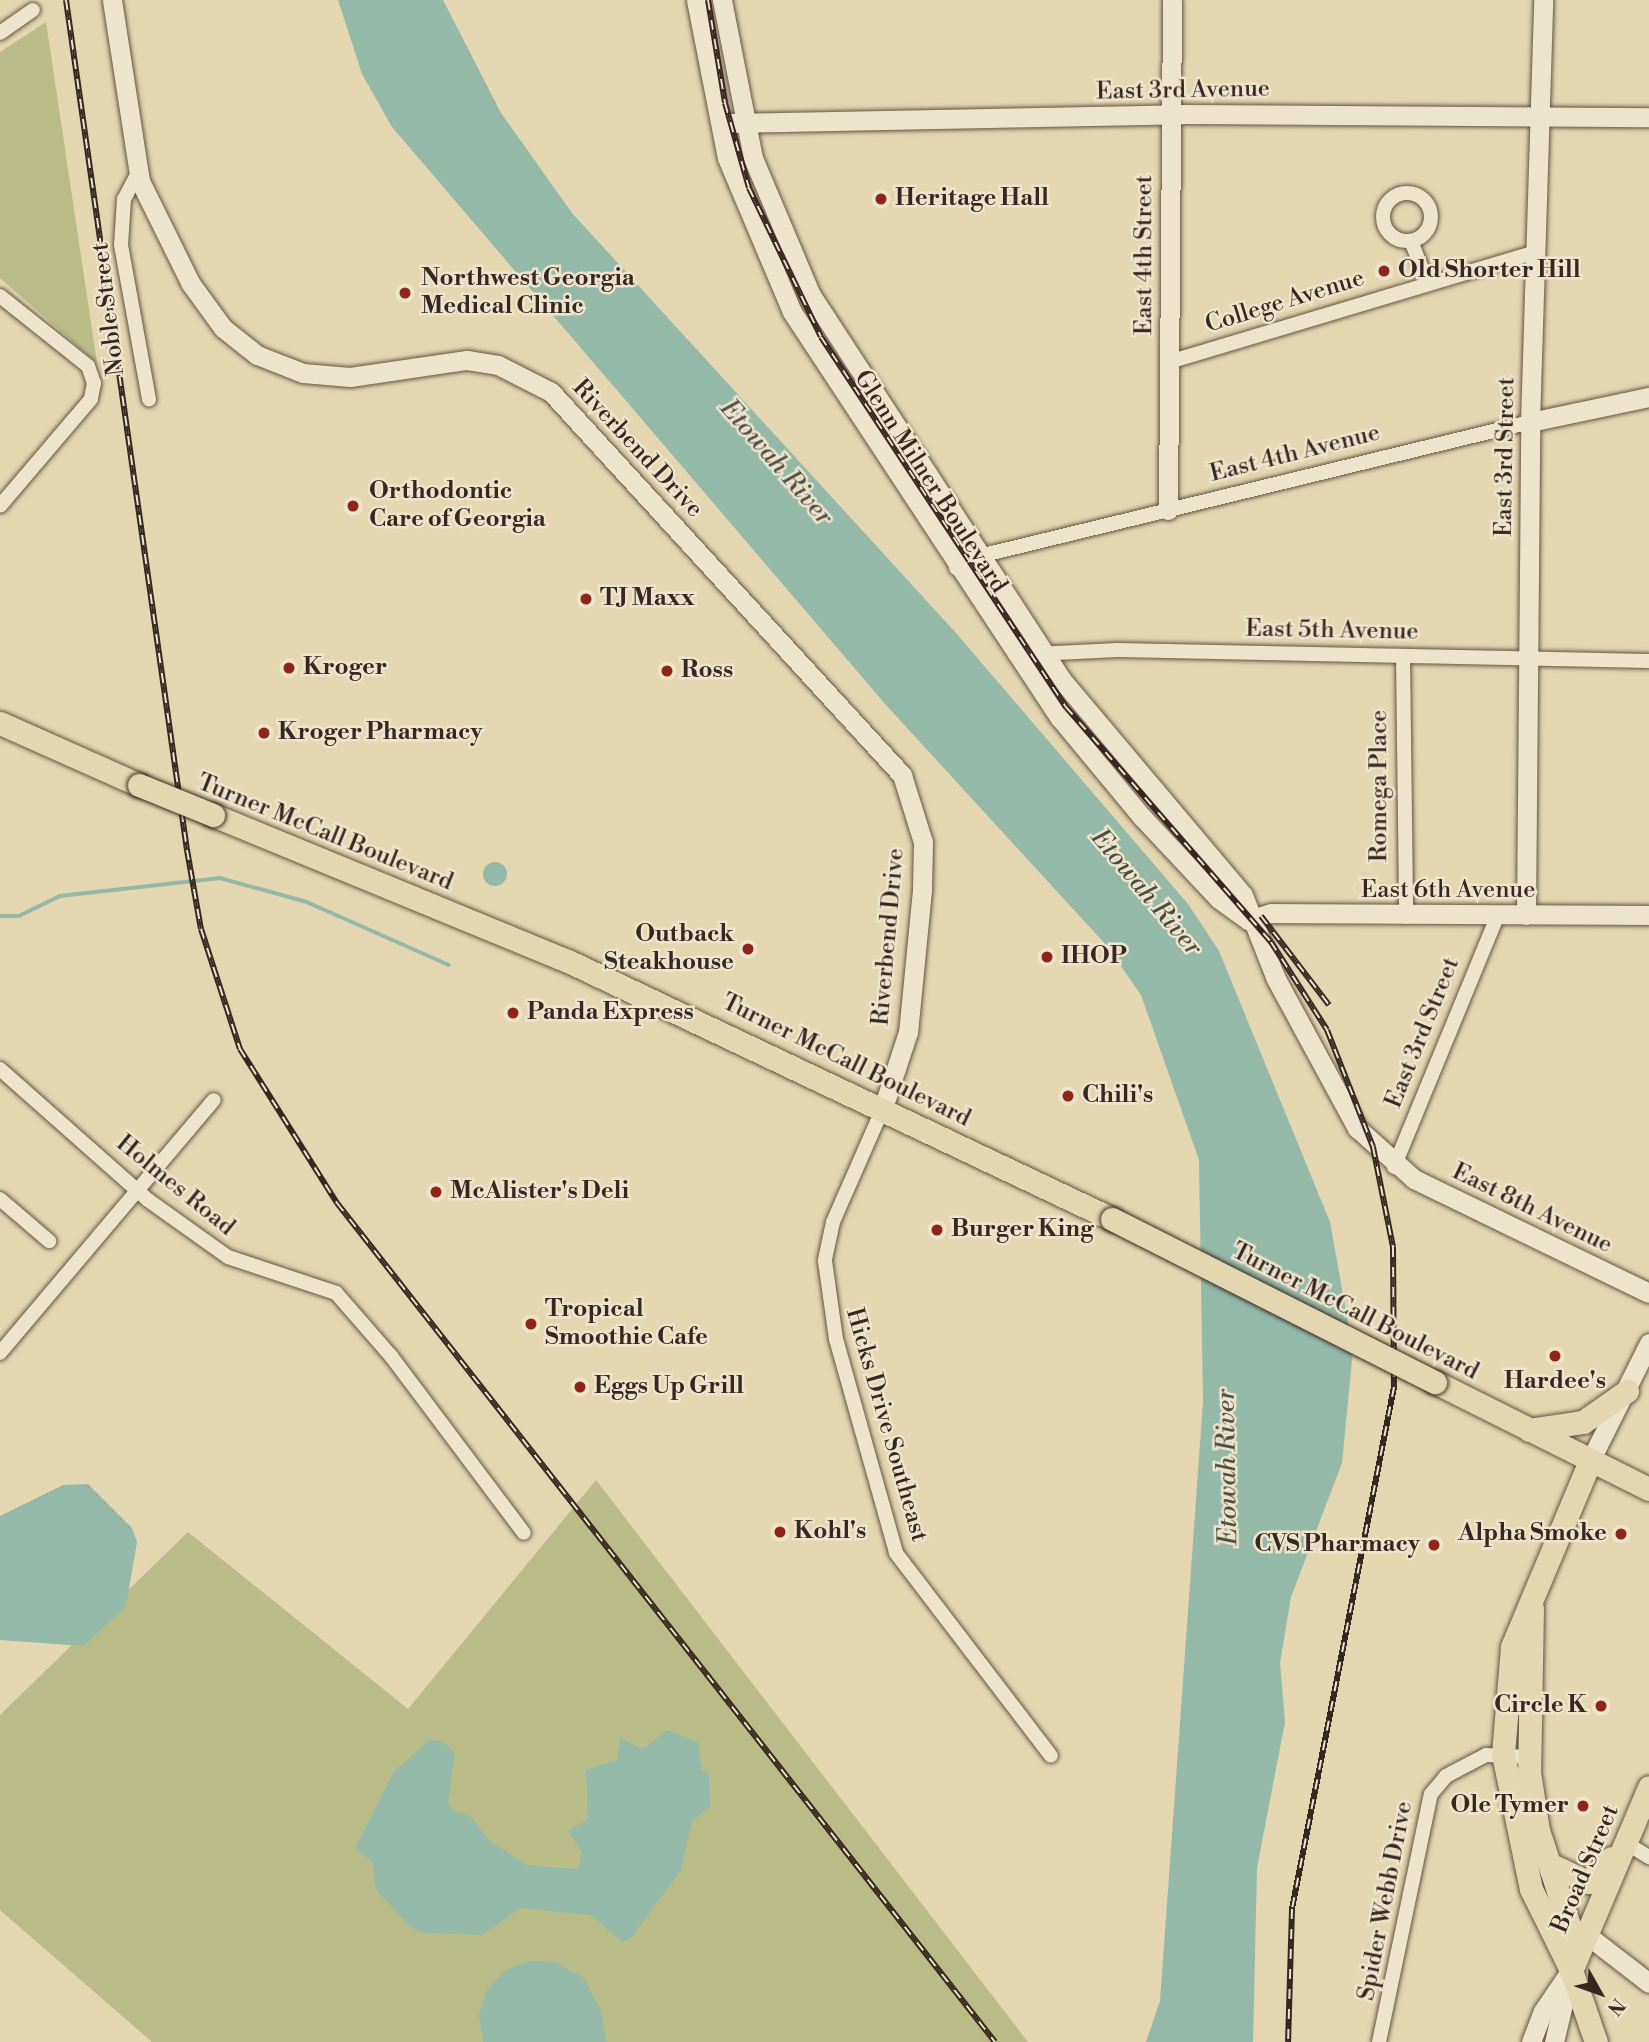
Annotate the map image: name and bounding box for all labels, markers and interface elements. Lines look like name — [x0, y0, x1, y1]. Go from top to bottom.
street label: East 3rd Avenue — [1096, 75, 1270, 107]
street label: East 4th Street — [1131, 175, 1159, 335]
place label: Heritage Hall — [895, 185, 1049, 213]
marker: Heritage Hall — [873, 191, 889, 207]
street label: Noble Street — [87, 241, 131, 377]
place label: Old Shorter Hill — [1398, 257, 1581, 285]
marker: Old Shorter Hill — [1376, 263, 1392, 279]
street label: College Avenue — [1202, 264, 1368, 340]
place label: Northwest Georgia Medical Clinic — [421, 265, 635, 321]
marker: Northwest Georgia Medical Clinic — [395, 283, 415, 303]
street label: Glenn Milner Boulevard — [847, 365, 1013, 599]
street label: Riverbend Drive — [566, 374, 708, 524]
street label: East 3rd Street — [1490, 377, 1522, 537]
water label: Etowah River — [713, 394, 839, 532]
street label: East 4th Avenue — [1207, 419, 1383, 489]
place label: Orthodontic Care of Georgia — [369, 478, 546, 534]
marker: Orthodontic Care of Georgia — [343, 496, 363, 516]
place label: TJ Maxx — [600, 585, 695, 613]
marker: TJ Maxx — [578, 591, 594, 607]
street label: East 5th Avenue — [1245, 615, 1419, 647]
place label: Kroger — [303, 654, 387, 682]
place label: Ross — [681, 657, 733, 685]
marker: Kroger — [281, 660, 297, 676]
marker: Ross — [659, 663, 675, 679]
street label: Romega Place — [1366, 710, 1394, 862]
place label: Kroger Pharmacy — [278, 719, 482, 747]
marker: Kroger Pharmacy — [256, 725, 272, 741]
street label: Turner McCall Boulevard — [193, 768, 457, 898]
water label: Etowah River — [1084, 823, 1208, 963]
street label: Riverbend Drive — [867, 847, 911, 1027]
street label: East 6th Avenue — [1361, 877, 1535, 905]
place label: Outback Steakhouse — [604, 921, 734, 977]
marker: Outback Steakhouse — [740, 941, 756, 957]
place label: IHOP — [1061, 943, 1127, 971]
marker: IHOP — [1039, 949, 1055, 965]
street label: East 3rd Street — [1380, 953, 1466, 1113]
street label: Turner McCall Boulevard — [717, 988, 975, 1134]
place label: Panda Express — [527, 999, 694, 1027]
marker: Panda Express — [505, 1005, 521, 1021]
place label: Chili's — [1082, 1082, 1153, 1110]
marker: Chili's — [1060, 1088, 1076, 1104]
street label: Holmes Road — [110, 1129, 240, 1243]
street label: East 8th Avenue — [1447, 1158, 1617, 1260]
place label: McAlister's Deli — [450, 1178, 629, 1206]
marker: McAlister's Deli — [428, 1184, 444, 1200]
place label: Burger King — [951, 1216, 1094, 1244]
marker: Burger King — [929, 1222, 945, 1238]
street label: Turner McCall Boulevard — [1227, 1237, 1483, 1387]
place label: Tropical Smoothie Cafe — [545, 1296, 708, 1352]
street label: Hicks Drive Southeast — [839, 1305, 933, 1545]
marker: Tropical Smoothie Cafe — [523, 1316, 539, 1332]
marker: Hardee's — [1547, 1348, 1563, 1364]
place label: Hardee's — [1504, 1368, 1606, 1396]
place label: Eggs Up Grill — [594, 1373, 744, 1401]
marker: Eggs Up Grill — [572, 1379, 588, 1395]
water label: Etowah River — [1211, 1389, 1245, 1545]
place label: Kohl's — [794, 1518, 866, 1546]
place label: Alpha Smoke — [1458, 1520, 1607, 1548]
marker: Kohl's — [772, 1524, 788, 1540]
marker: Alpha Smoke — [1613, 1526, 1629, 1542]
place label: CVS Pharmacy — [1254, 1531, 1420, 1559]
marker: CVS Pharmacy — [1426, 1537, 1442, 1553]
place label: Circle K — [1494, 1692, 1587, 1720]
marker: Circle K — [1593, 1698, 1609, 1714]
place label: Ole Tymer — [1451, 1792, 1569, 1820]
marker: Ole Tymer — [1575, 1798, 1591, 1814]
street label: Spider Webb Drive — [1353, 1799, 1419, 2003]
street label: Broad Street — [1546, 1801, 1626, 1937]
north arrow — [1565, 1958, 1635, 2028]
text: N — [1602, 1993, 1630, 2020]

